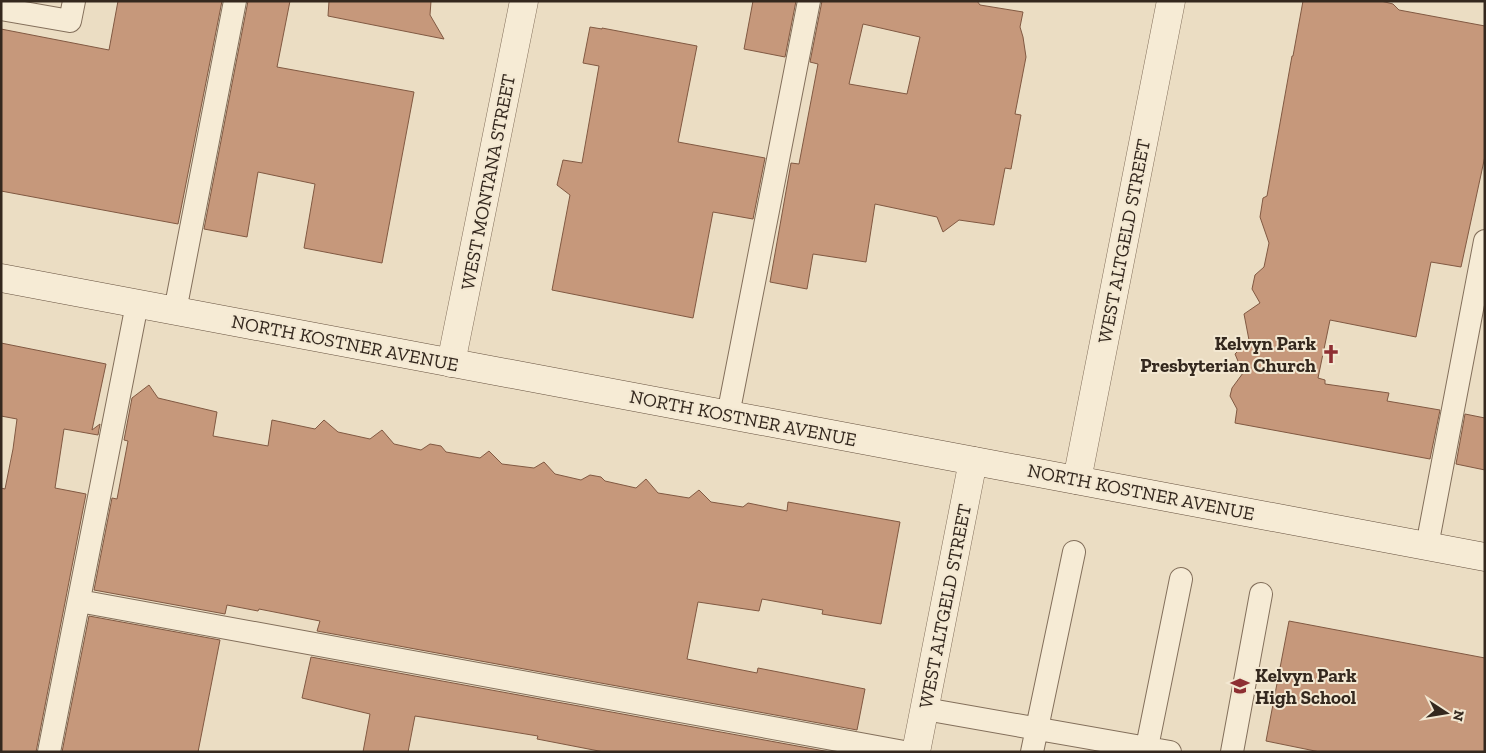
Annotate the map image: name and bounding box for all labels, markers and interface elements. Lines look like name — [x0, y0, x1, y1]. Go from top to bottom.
street label: WEST MONTANA STREET — [456, 72, 520, 292]
street label: WEST ALTGELD STREET — [1093, 137, 1155, 345]
street label: NORTH KOSTNER AVENUE — [230, 310, 460, 376]
place label: Kelvyn Park Presbyterian Church — [1140, 332, 1316, 377]
church icon: Kelvyn Park Presbyterian Church — [1320, 343, 1342, 365]
street label: NORTH KOSTNER AVENUE — [628, 385, 858, 451]
street label: NORTH KOSTNER AVENUE — [1026, 459, 1256, 525]
street label: WEST ALTGELD STREET — [914, 502, 976, 710]
place label: Kelvyn Park High School — [1255, 664, 1357, 709]
school or university icon: Kelvyn Park High School — [1229, 675, 1251, 697]
north arrow — [1421, 688, 1471, 738]
text: N — [1449, 709, 1468, 723]

